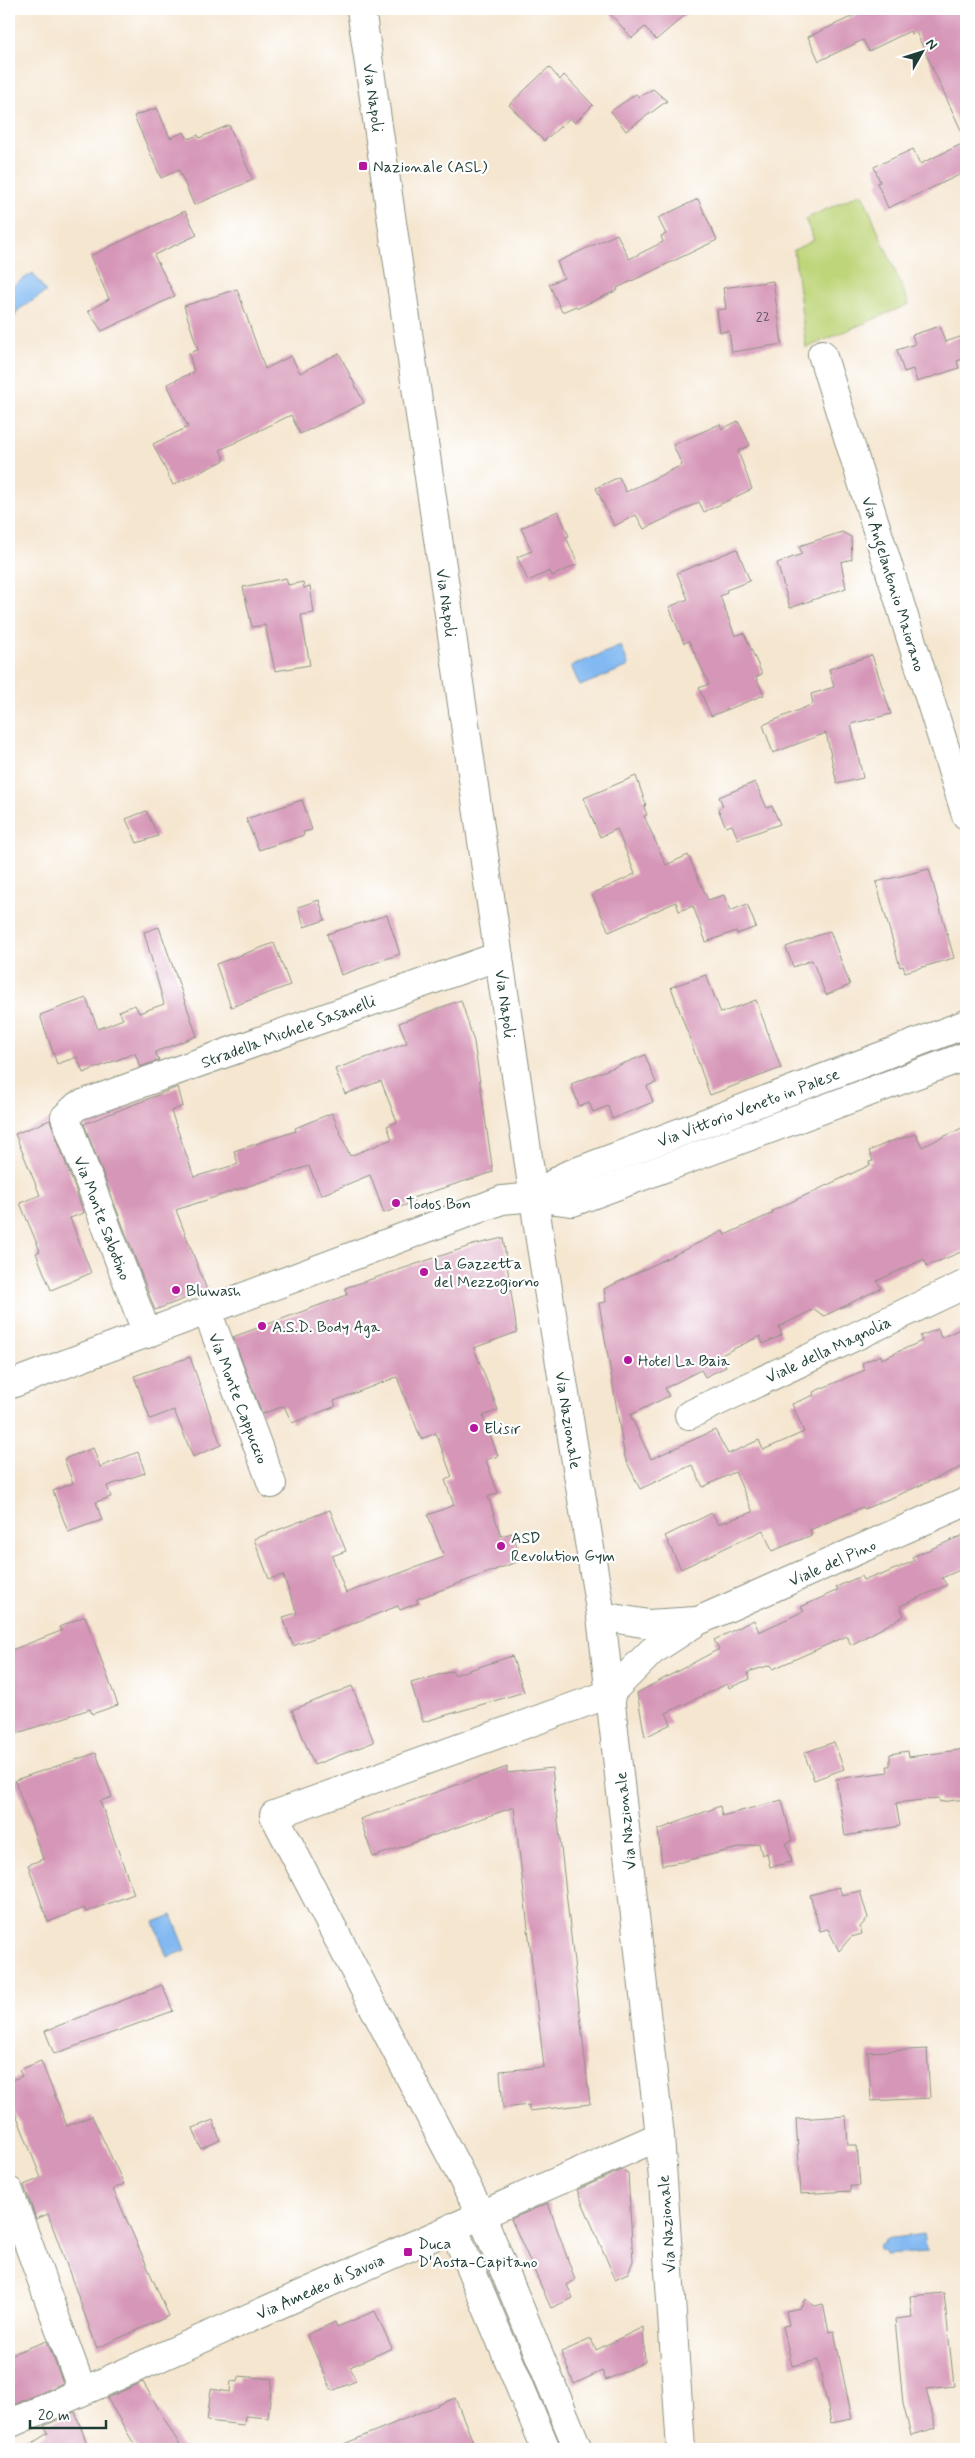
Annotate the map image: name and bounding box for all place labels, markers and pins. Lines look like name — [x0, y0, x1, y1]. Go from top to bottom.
place label: Nazionale (ASL) — [373, 157, 488, 178]
marker: Nazionale (ASL) — [357, 160, 369, 172]
place label: Todos Bon — [406, 1194, 471, 1215]
marker: Todos Bon — [390, 1197, 402, 1209]
place label: La Gazzetta del Mezzogiorno — [434, 1254, 539, 1294]
marker: La Gazzetta del Mezzogiorno — [418, 1266, 430, 1278]
place label: Bluwash — [186, 1281, 241, 1302]
marker: Bluwash — [170, 1284, 182, 1296]
place label: A.S.D. Body Aga — [272, 1317, 380, 1338]
marker: A.S.D. Body Aga — [256, 1320, 268, 1332]
place label: Hotel La Baia — [638, 1351, 730, 1372]
marker: Hotel La Baia — [622, 1354, 634, 1366]
place label: Elisir — [484, 1419, 521, 1440]
marker: Elisir — [468, 1422, 480, 1434]
place label: ASD Revolution Gym — [511, 1528, 615, 1567]
marker: ASD Revolution Gym — [495, 1540, 507, 1552]
place label: Duca D'Aosta-Capitano — [418, 2234, 538, 2273]
marker: Duca D'Aosta-Capitano — [402, 2246, 414, 2258]

